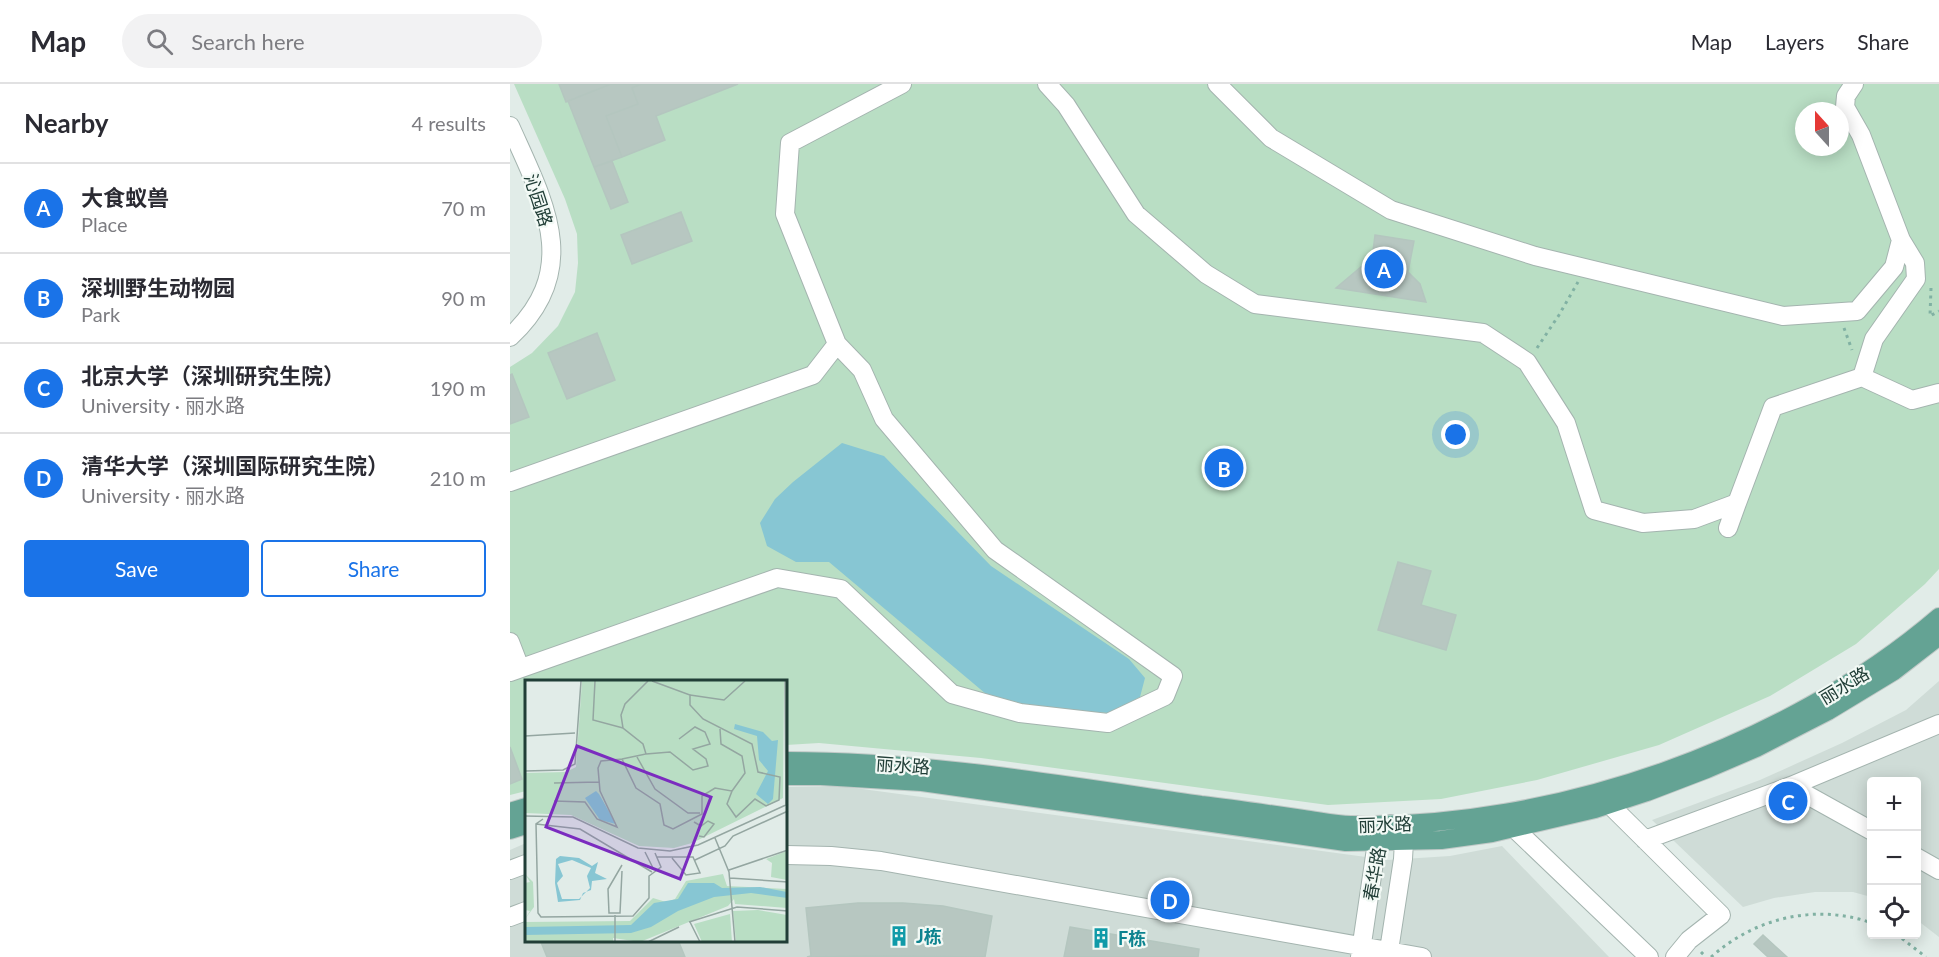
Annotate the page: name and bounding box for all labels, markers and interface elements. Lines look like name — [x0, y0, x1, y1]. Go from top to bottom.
search box — [122, 14, 542, 68]
text: Map — [30, 24, 86, 58]
icon: search — [143, 25, 176, 58]
text: Search here — [191, 28, 305, 55]
text: Map — [1691, 29, 1732, 54]
text: Layers — [1765, 29, 1824, 54]
text: Share — [1857, 29, 1909, 54]
north arrow — [1795, 102, 1849, 156]
text: Nearby — [24, 107, 109, 139]
text: 4 results — [411, 111, 486, 135]
street label: 沁园路 — [520, 171, 558, 229]
text: 大食蚁兽 — [81, 184, 169, 211]
text: A — [37, 196, 50, 220]
text: 70 m — [441, 196, 486, 220]
text: Place — [81, 212, 128, 236]
pin: A — [1364, 246, 1404, 291]
text: 深圳野生动物园 — [81, 274, 235, 301]
text: B — [37, 286, 50, 310]
text: 90 m — [441, 286, 486, 310]
text: Park — [81, 302, 120, 326]
text: 北京大学（深圳研究生院） — [81, 362, 345, 389]
text: C — [37, 376, 50, 400]
text: 190 m — [430, 376, 486, 400]
text: University · 丽水路 — [81, 393, 245, 417]
your location — [1441, 420, 1470, 449]
pin: B — [1204, 446, 1244, 490]
text: 清华大学（深圳国际研究生院） — [81, 452, 389, 479]
text: D — [36, 466, 51, 490]
text: 210 m — [430, 466, 486, 490]
text: University · 丽水路 — [81, 483, 245, 507]
button: Save — [24, 540, 249, 597]
button: Share — [261, 540, 486, 597]
street label: 丽水路 — [1815, 662, 1873, 708]
inset map — [525, 680, 788, 942]
street label: 丽水路 — [875, 752, 931, 778]
map controls — [1867, 777, 1921, 939]
button: + — [1867, 777, 1921, 831]
pin: C — [1768, 778, 1808, 824]
street label: 丽水路 — [1358, 812, 1412, 836]
button: − — [1867, 831, 1921, 885]
street label: 春华路 — [1358, 846, 1390, 902]
pin: D — [1150, 878, 1190, 922]
button: locate — [1867, 885, 1921, 939]
building icon: J栋 — [887, 924, 911, 948]
place label: J栋 — [916, 925, 942, 947]
building icon: F栋 — [1089, 926, 1113, 950]
place label: F栋 — [1118, 927, 1146, 949]

